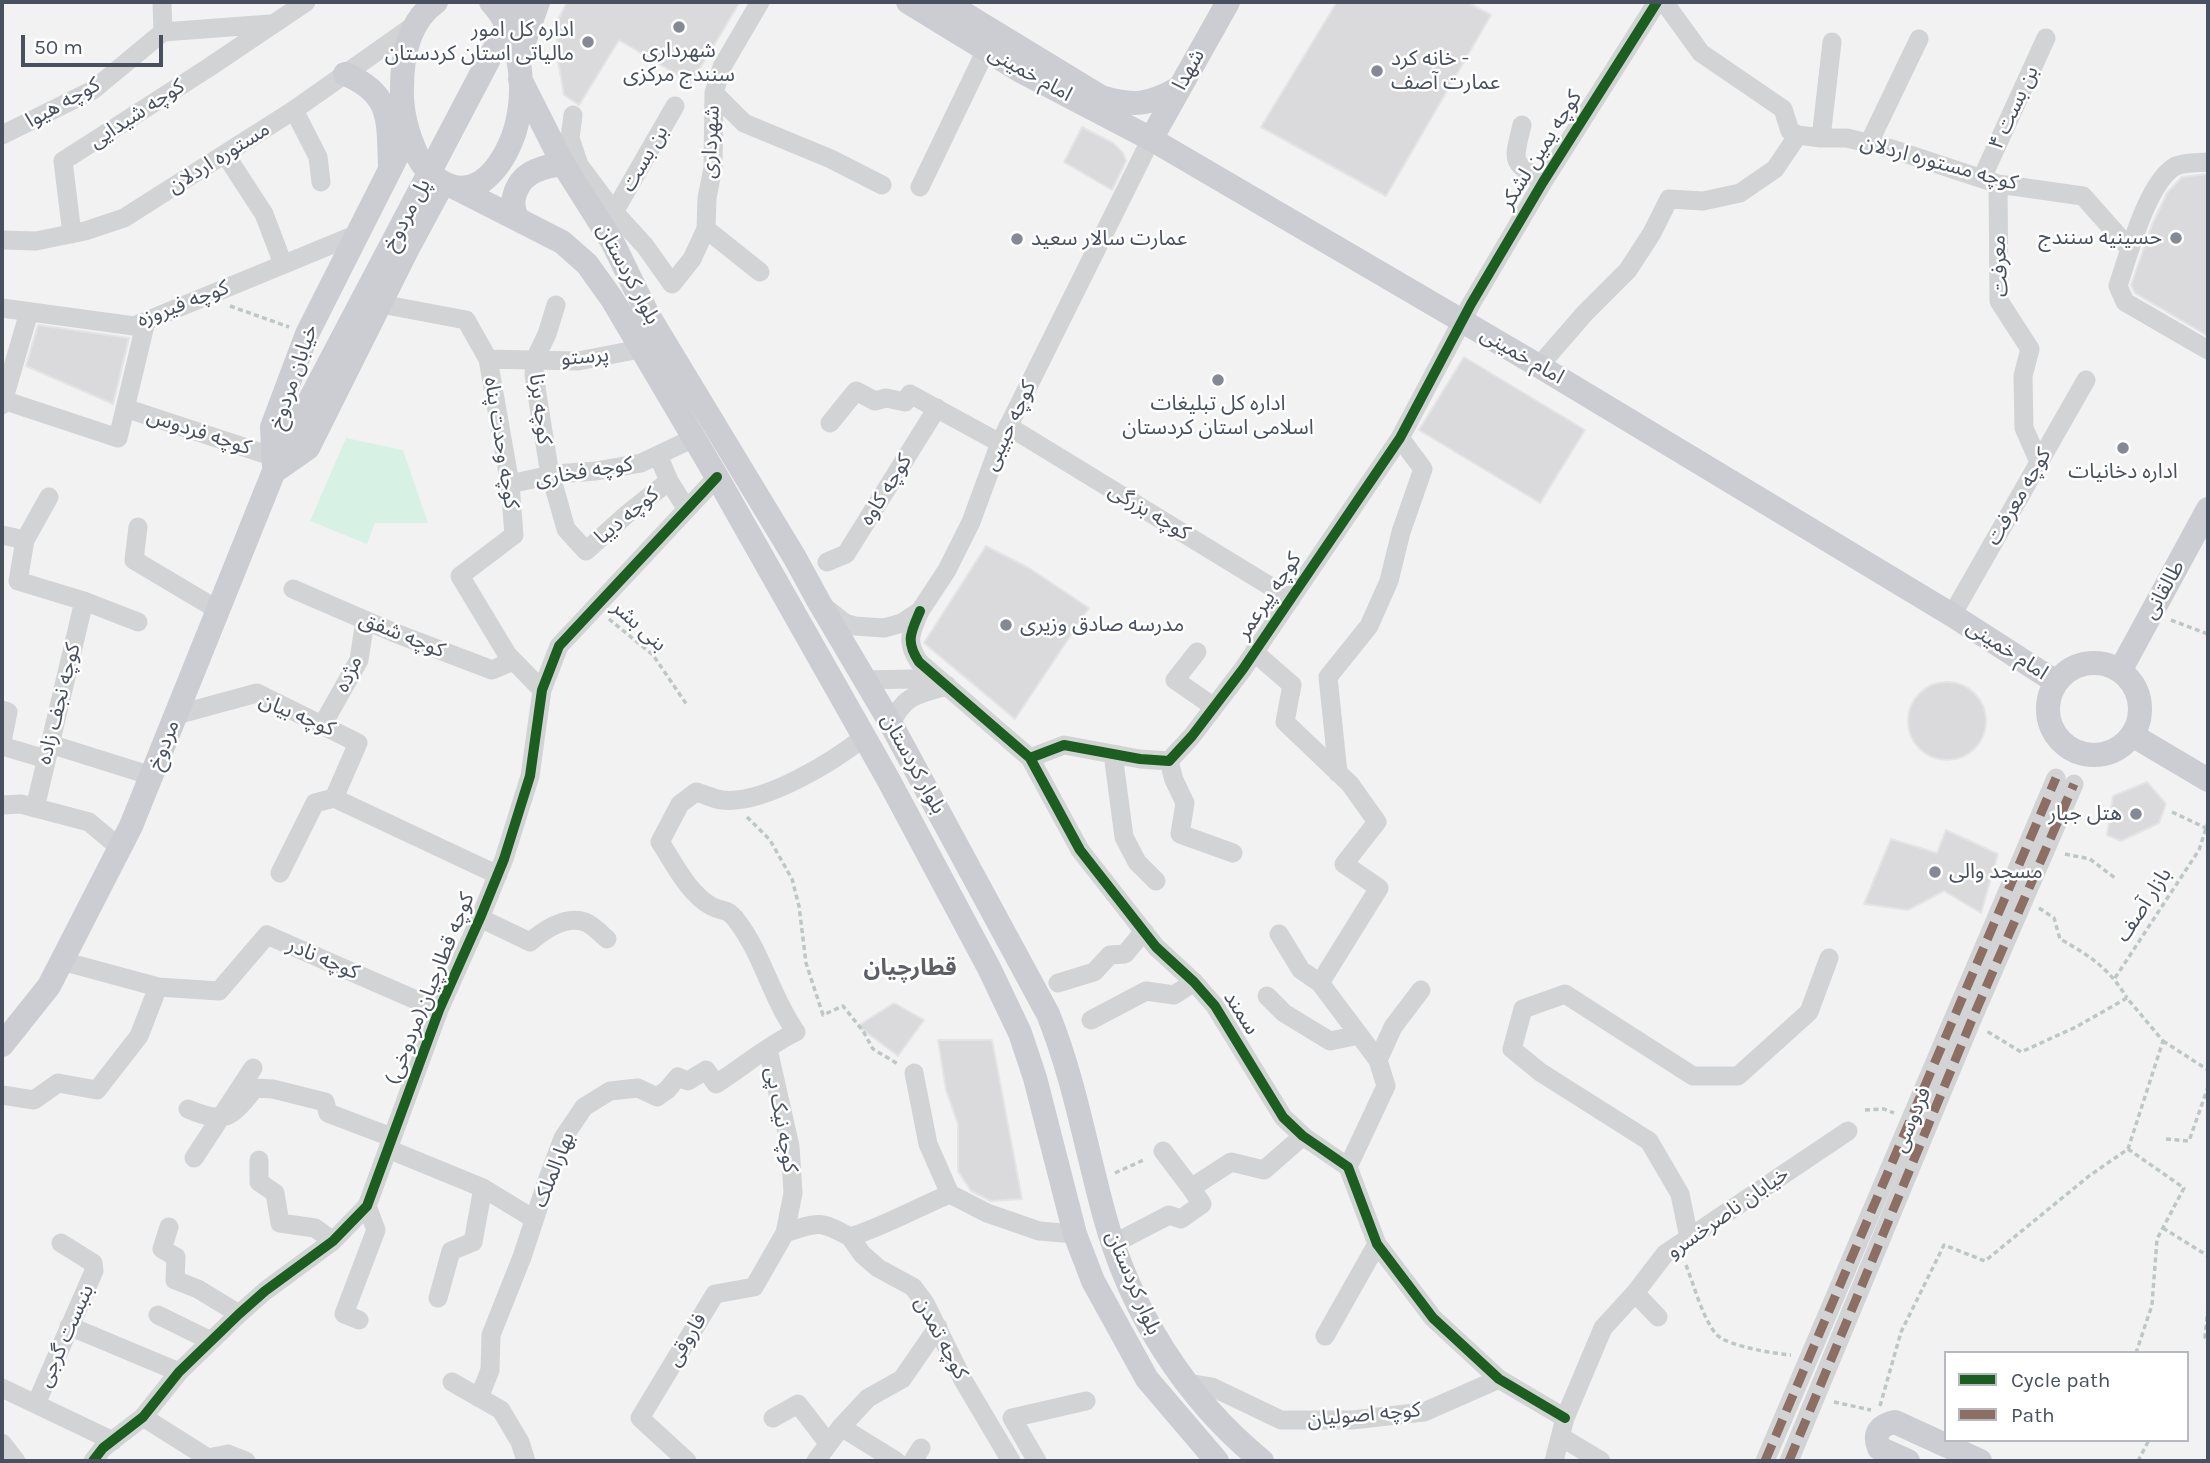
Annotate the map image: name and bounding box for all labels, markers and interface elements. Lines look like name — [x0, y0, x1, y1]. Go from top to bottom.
place label: اداره کل امور مالیاتی استان کردستان — [385, 17, 574, 67]
marker: شهرداری سنندج مرکزی — [671, 19, 687, 35]
scale bar — [24, 21, 166, 65]
marker: اداره کل امور مالیاتی استان کردستان — [580, 34, 596, 50]
text: 50 m — [34, 35, 83, 59]
place label: شهرداری سنندج مرکزی — [623, 38, 735, 88]
street label: امام خمینی — [984, 41, 1076, 107]
street label: شهدا — [1167, 45, 1211, 95]
place label: خانه کرد - عمارت آصف — [1391, 46, 1500, 96]
street label: بن بست ۴ — [1984, 62, 2044, 154]
marker: خانه کرد - عمارت آصف — [1369, 63, 1385, 79]
street label: کوچه هیوا — [22, 72, 104, 134]
street label: کوچه شیدایی — [85, 74, 189, 154]
street label: کوچه یمین لشکر — [1495, 86, 1587, 214]
street label: شهرداری — [696, 105, 726, 179]
street label: مستوره اردلان — [163, 117, 275, 199]
street label: بن بست — [616, 121, 674, 197]
street label: کوچه مستوره اردلان — [1858, 130, 2020, 196]
street label: پل مردوخ — [378, 175, 436, 255]
street label: بلوار کردستان — [591, 219, 665, 329]
place label: حسینیه سنندج — [2038, 225, 2162, 251]
place label: عمارت سالار سعید — [1031, 226, 1187, 252]
marker: حسینیه سنندج — [2168, 230, 2184, 246]
marker: عمارت سالار سعید — [1009, 231, 1025, 247]
street label: معرفت — [1986, 234, 2014, 298]
street label: کوچه فیروزه — [133, 275, 233, 333]
street label: خیابان مردوخ — [264, 321, 324, 433]
street label: امام خمینی — [1476, 322, 1568, 390]
street label: پرستو — [560, 342, 610, 372]
street label: کوچه برنا — [523, 372, 557, 446]
marker: اداره کل تبلیغات اسلامی استان کردستان — [1210, 372, 1226, 388]
street label: کوچه وحدت پناه — [478, 375, 524, 511]
street label: کوچه حبیبی — [978, 377, 1042, 475]
place label: اداره کل تبلیغات اسلامی استان کردستان — [1122, 391, 1314, 441]
street label: کوچه فردوس — [144, 403, 254, 461]
marker: اداره دخانیات — [2115, 440, 2131, 456]
street label: کوچه معرفت — [1981, 444, 2057, 550]
street label: کوچه کاوه — [854, 450, 918, 530]
street label: کوچه فخاری — [533, 452, 635, 492]
place label: اداره دخانیات — [2068, 459, 2178, 485]
street label: کوچه بزرگی — [1103, 478, 1195, 546]
street label: کوچه دیبا — [590, 482, 664, 550]
street label: کوچه پیرعمر — [1231, 548, 1307, 644]
street label: طالقانی — [2138, 556, 2190, 624]
street label: بنی بشر — [606, 595, 672, 657]
street label: کوچه شفق — [356, 606, 448, 664]
place label: مدرسه صادق وزیری — [1020, 612, 1184, 638]
street label: امام خمینی — [1961, 614, 2053, 686]
marker: مدرسه صادق وزیری — [998, 617, 1014, 633]
street label: کوچه نجف زاده — [32, 641, 86, 767]
street label: مژده — [330, 652, 368, 696]
street label: کوچه بیان — [255, 688, 339, 742]
street label: بلوار کردستان — [875, 709, 951, 819]
street label: مردوخ — [143, 716, 185, 774]
place label: هتل جبار — [2048, 801, 2122, 827]
marker: هتل جبار — [2128, 806, 2144, 822]
place label: مسجد والی — [1949, 859, 2043, 885]
street label: بازار آصف — [2111, 863, 2177, 947]
marker: مسجد والی — [1927, 864, 1943, 880]
street label: کوچه قطارچیان(مردوخی) — [380, 889, 480, 1089]
street label: کوچه نادر — [283, 933, 363, 985]
district label: قطارچیان — [863, 954, 957, 982]
street label: سمند — [1218, 986, 1264, 1040]
street label: کوچه نیک پی — [759, 1065, 803, 1175]
street label: فردوسی — [1887, 1084, 1937, 1156]
street label: بهارالملک — [528, 1129, 580, 1211]
street label: خیابان ناصرخسرو — [1662, 1162, 1794, 1264]
street label: بلوار کردستان — [1100, 1227, 1166, 1339]
street label: بنبست گرجی — [32, 1281, 100, 1391]
street label: کوچه تمدن — [909, 1292, 973, 1384]
street label: فاروقی — [661, 1309, 713, 1371]
legend — [1944, 1351, 2189, 1442]
text: Cycle path — [2011, 1368, 2111, 1392]
street label: کوچه اصولیان — [1306, 1397, 1422, 1433]
text: Path — [2011, 1403, 2055, 1427]

